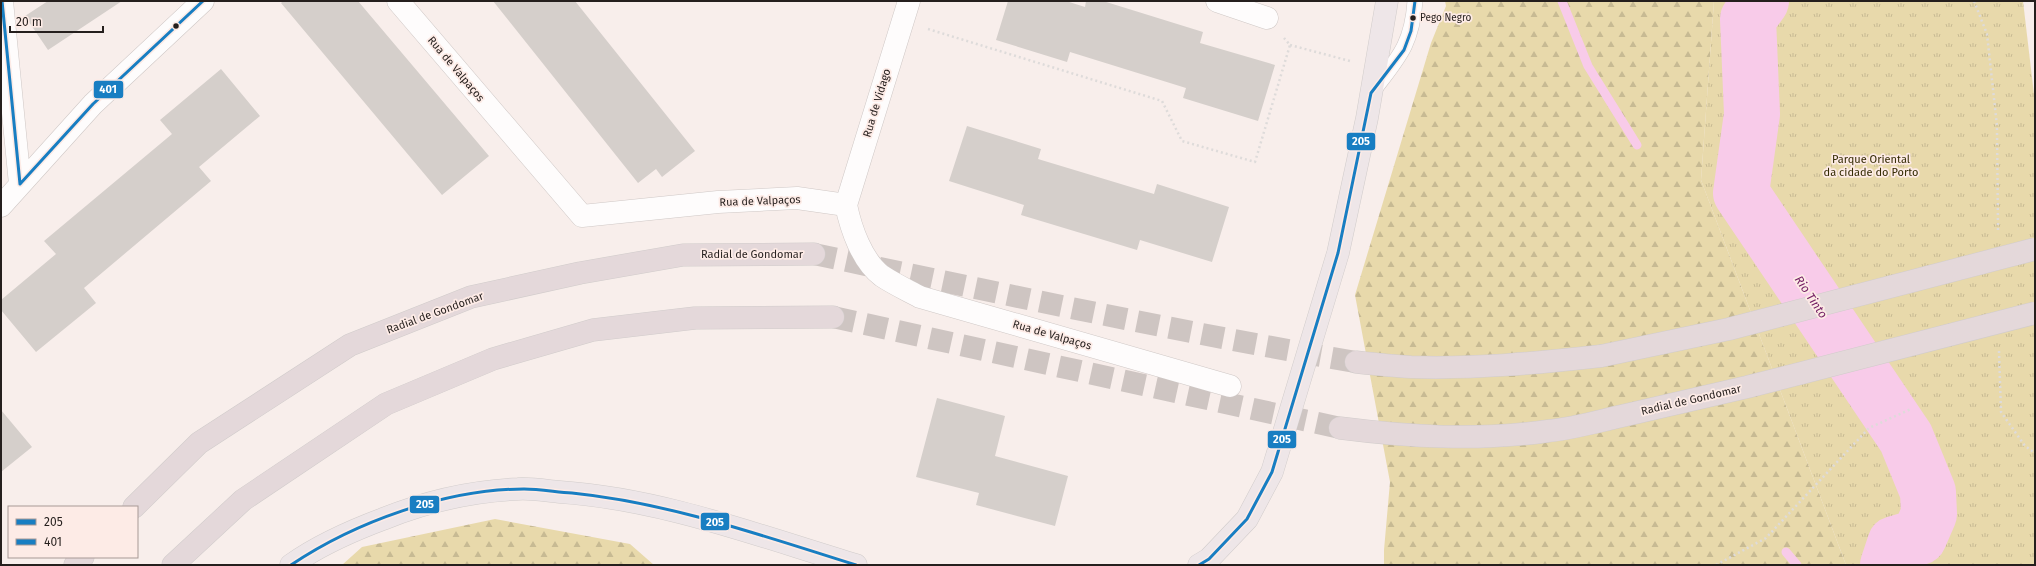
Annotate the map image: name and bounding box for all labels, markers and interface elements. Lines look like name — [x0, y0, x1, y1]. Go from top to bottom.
scale bar — [10, 8, 103, 34]
place label: Pego Negro — [1420, 12, 1472, 24]
marker: Pego Negro — [1408, 13, 1418, 23]
text: 20 m — [16, 15, 42, 29]
unlabelled marker — [171, 21, 181, 31]
street label: Rua de Valpaços — [425, 34, 487, 104]
street label: Rua de Vidago — [860, 67, 894, 139]
line badge: 401 — [93, 80, 124, 99]
text: 401 — [99, 83, 117, 96]
line badge: 205 — [1346, 132, 1376, 151]
text: 205 — [1352, 135, 1370, 148]
park label: Parque Oriental da cidade do Porto — [1824, 153, 1918, 179]
street label: Rua de Valpaços — [719, 193, 801, 209]
street label: Radial de Gondomar — [701, 248, 804, 261]
water label: Rio Tinto — [1792, 273, 1830, 321]
street label: Radial de Gondomar — [385, 289, 486, 337]
street label: Rua de Valpaços — [1011, 318, 1093, 352]
street label: Radial de Gondomar — [1640, 382, 1743, 418]
line badge: 205 — [1267, 430, 1297, 449]
text: 205 — [1273, 433, 1291, 446]
line badge: 205 — [409, 495, 440, 514]
text: 205 — [416, 498, 434, 511]
legend — [8, 506, 138, 558]
line badge: 205 — [700, 512, 730, 531]
text: 205 — [44, 515, 63, 529]
text: 205 — [706, 516, 724, 529]
text: 401 — [44, 535, 62, 549]

